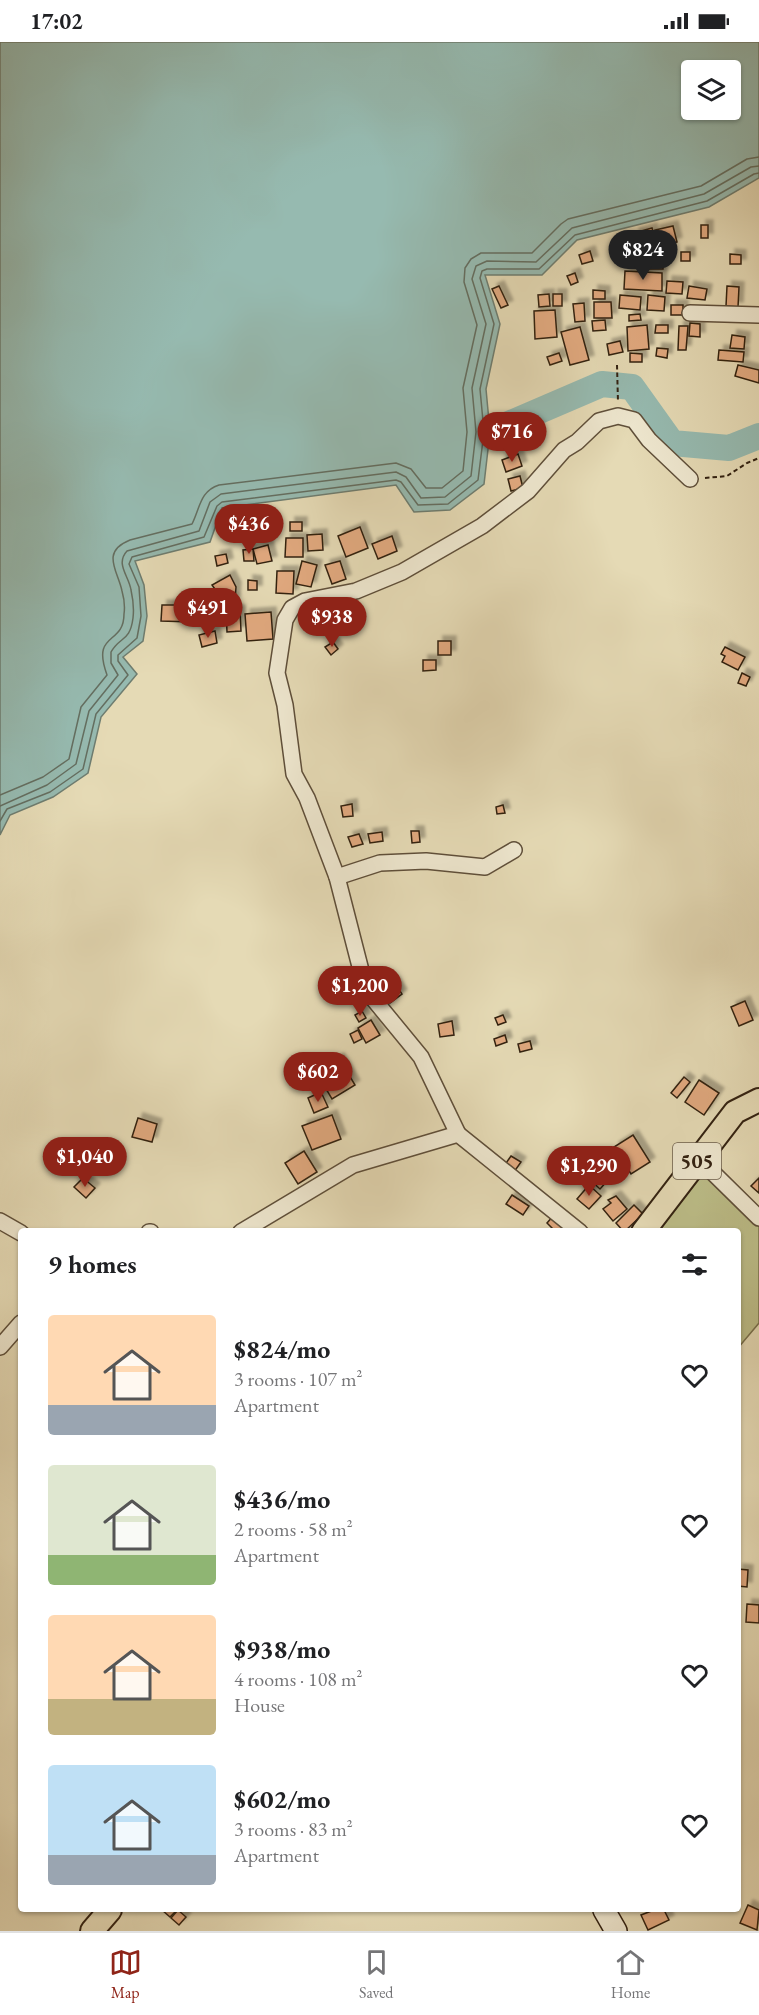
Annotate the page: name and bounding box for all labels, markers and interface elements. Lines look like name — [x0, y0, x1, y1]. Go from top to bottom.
text: 17:02 — [30, 7, 83, 36]
map controls — [681, 60, 741, 120]
button: layers — [681, 60, 741, 120]
pin: $824 — [607, 230, 679, 281]
text: $824 — [623, 236, 663, 262]
pin: $716 — [476, 412, 548, 463]
text: $716 — [492, 418, 532, 444]
pin: $436 — [213, 504, 285, 555]
text: $436 — [229, 510, 269, 536]
pin: $491 — [172, 588, 244, 639]
text: $491 — [188, 594, 228, 620]
pin: $938 — [296, 597, 368, 648]
text: $938 — [312, 603, 352, 629]
pin: $1,200 — [311, 966, 409, 1017]
text: $1,200 — [332, 972, 388, 998]
pin: $602 — [282, 1052, 354, 1103]
text: $602 — [298, 1058, 338, 1084]
pin: $1,040 — [36, 1137, 134, 1188]
text: $1,040 — [57, 1143, 113, 1169]
road number: 505 — [673, 1143, 721, 1179]
pin: $1,290 — [540, 1146, 638, 1197]
text: $1,290 — [561, 1152, 617, 1178]
text: 9 homes — [48, 1247, 137, 1281]
icon: filters — [678, 1248, 711, 1281]
text: $824/mo — [234, 1332, 330, 1366]
icon: home — [96, 1339, 168, 1411]
icon: heart — [678, 1359, 711, 1392]
text: 3 rooms · 107 m² — [234, 1366, 362, 1392]
text: Apartment — [234, 1392, 319, 1418]
text: $436/mo — [234, 1482, 330, 1516]
icon: home — [96, 1489, 168, 1561]
icon: heart — [678, 1509, 711, 1542]
text: 2 rooms · 58 m² — [234, 1516, 353, 1542]
text: Apartment — [234, 1542, 319, 1568]
text: $938/mo — [234, 1632, 330, 1666]
icon: home — [96, 1639, 168, 1711]
icon: heart — [678, 1659, 711, 1692]
text: 4 rooms · 108 m² — [234, 1666, 362, 1692]
text: House — [234, 1692, 285, 1718]
text: $602/mo — [234, 1782, 330, 1816]
icon: home — [96, 1789, 168, 1861]
icon: heart — [678, 1809, 711, 1842]
text: 3 rooms · 83 m² — [234, 1816, 353, 1842]
text: Apartment — [234, 1842, 319, 1868]
tab: Map — [109, 1946, 142, 2003]
tab: Saved — [359, 1946, 393, 2003]
tab: Home — [611, 1946, 650, 2003]

